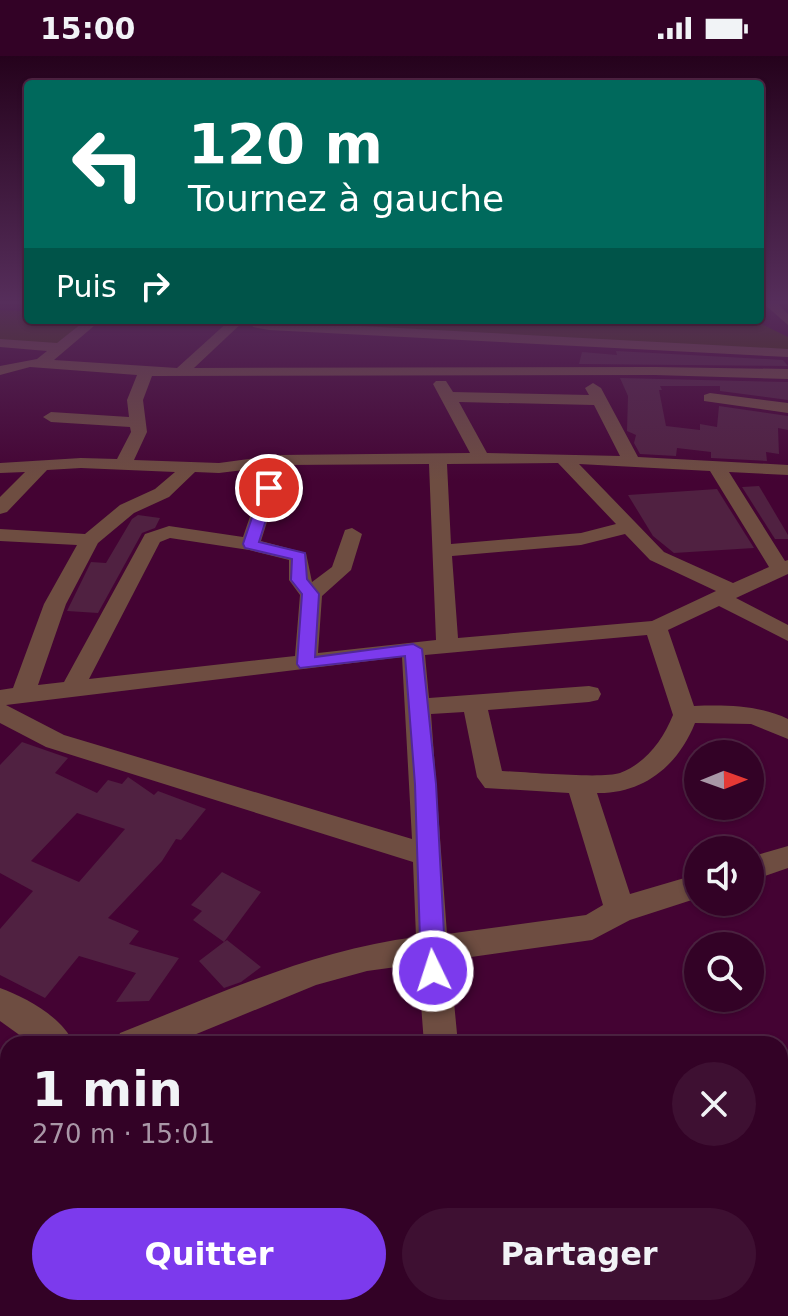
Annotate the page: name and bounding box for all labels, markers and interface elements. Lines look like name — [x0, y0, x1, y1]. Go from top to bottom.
text: 15:00 — [40, 11, 136, 46]
text: 120 m — [188, 111, 383, 176]
icon: left — [56, 112, 160, 216]
text: Tournez à gauche — [188, 178, 504, 219]
icon: right — [133, 264, 177, 308]
text: Puis — [56, 269, 117, 304]
pin — [235, 454, 303, 522]
icon: arrive — [247, 466, 291, 510]
north arrow — [684, 740, 764, 820]
map controls — [684, 740, 764, 1012]
button: sound — [684, 836, 764, 916]
position arrow — [391, 929, 475, 1013]
button: search — [684, 932, 764, 1012]
text: 1 min — [32, 1061, 183, 1117]
button: close — [672, 1062, 756, 1146]
text: 270 m · 15:01 — [32, 1119, 215, 1149]
button: Quitter — [32, 1208, 386, 1300]
button: Partager — [402, 1208, 756, 1300]

